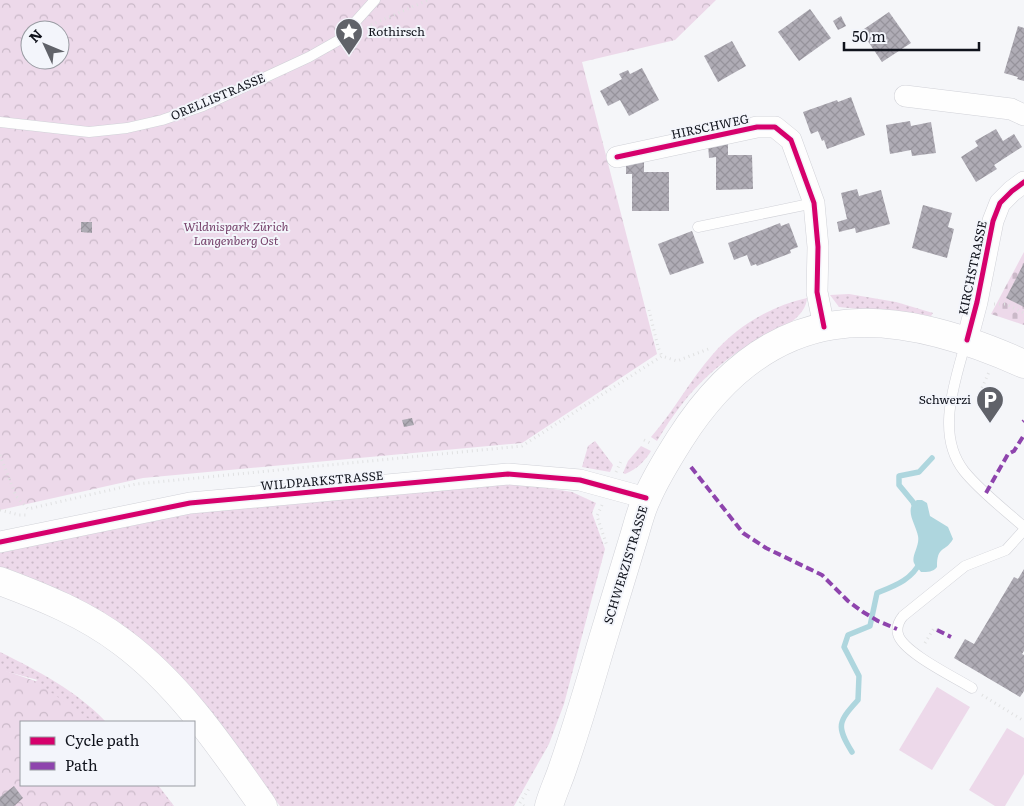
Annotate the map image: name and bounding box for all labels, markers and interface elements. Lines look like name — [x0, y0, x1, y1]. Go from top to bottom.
place icon: Rothirsch — [334, 17, 364, 56]
north arrow — [20, 20, 70, 70]
scale bar — [844, 20, 979, 52]
place label: Rothirsch — [368, 22, 425, 40]
text: N — [24, 24, 46, 46]
text: 50 m — [852, 24, 886, 47]
street label: ORELLISTRASSE — [168, 68, 268, 124]
street label: HIRSCHWEG — [669, 109, 750, 143]
park label: Wildnispark Zürich Langenberg Ost — [184, 217, 288, 249]
street label: KIRCHSTRASSE — [953, 219, 991, 317]
parking icon: Schwerzi — [975, 385, 1005, 424]
place label: Schwerzi — [919, 390, 971, 408]
street label: WILDPARKSTRASSE — [260, 466, 384, 494]
street label: SCHWERZISTRASSE — [598, 503, 652, 626]
legend — [20, 721, 195, 786]
text: Cycle path — [65, 728, 140, 751]
text: Path — [65, 753, 98, 776]

